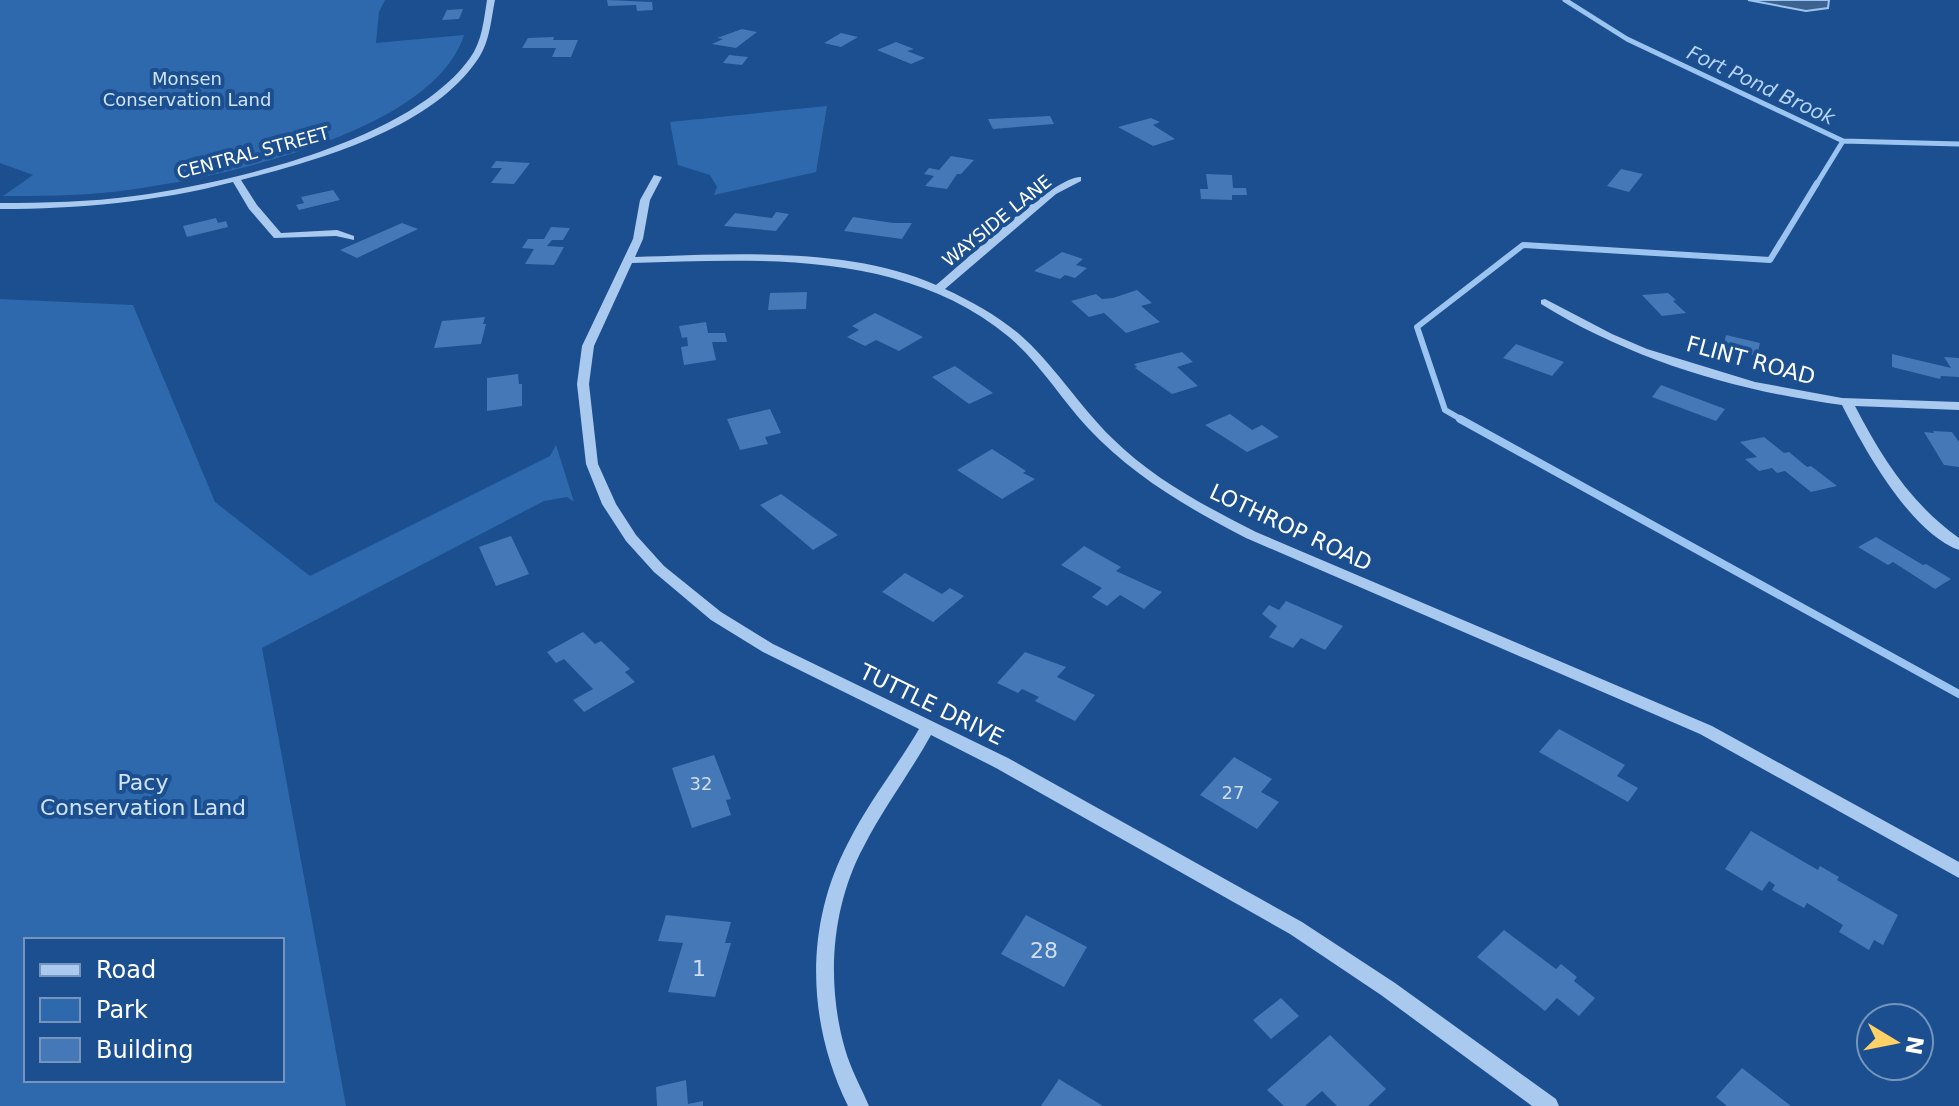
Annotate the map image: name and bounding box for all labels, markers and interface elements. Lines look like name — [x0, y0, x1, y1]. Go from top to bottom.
water label: Fort Pond Brook — [1683, 40, 1840, 130]
park label: Monsen Conservation Land — [103, 68, 271, 110]
street label: CENTRAL STREET — [174, 122, 332, 183]
street label: WAYSIDE LANE — [938, 170, 1055, 271]
street label: FLINT ROAD — [1684, 331, 1818, 390]
street label: LOTHROP ROAD — [1206, 479, 1376, 576]
street label: TUTTLE DRIVE — [855, 658, 1008, 750]
park label: Pacy Conservation Land — [40, 770, 246, 820]
house number: 32 — [690, 773, 712, 794]
house number: 27 — [1222, 782, 1244, 803]
legend — [24, 938, 284, 1082]
house number: 28 — [1030, 938, 1058, 963]
text: Road — [96, 956, 156, 984]
house number: 1 — [692, 956, 706, 981]
text: Park — [96, 996, 148, 1024]
north arrow — [1855, 1002, 1935, 1082]
text: N — [1900, 1034, 1928, 1057]
text: Building — [96, 1036, 193, 1064]

